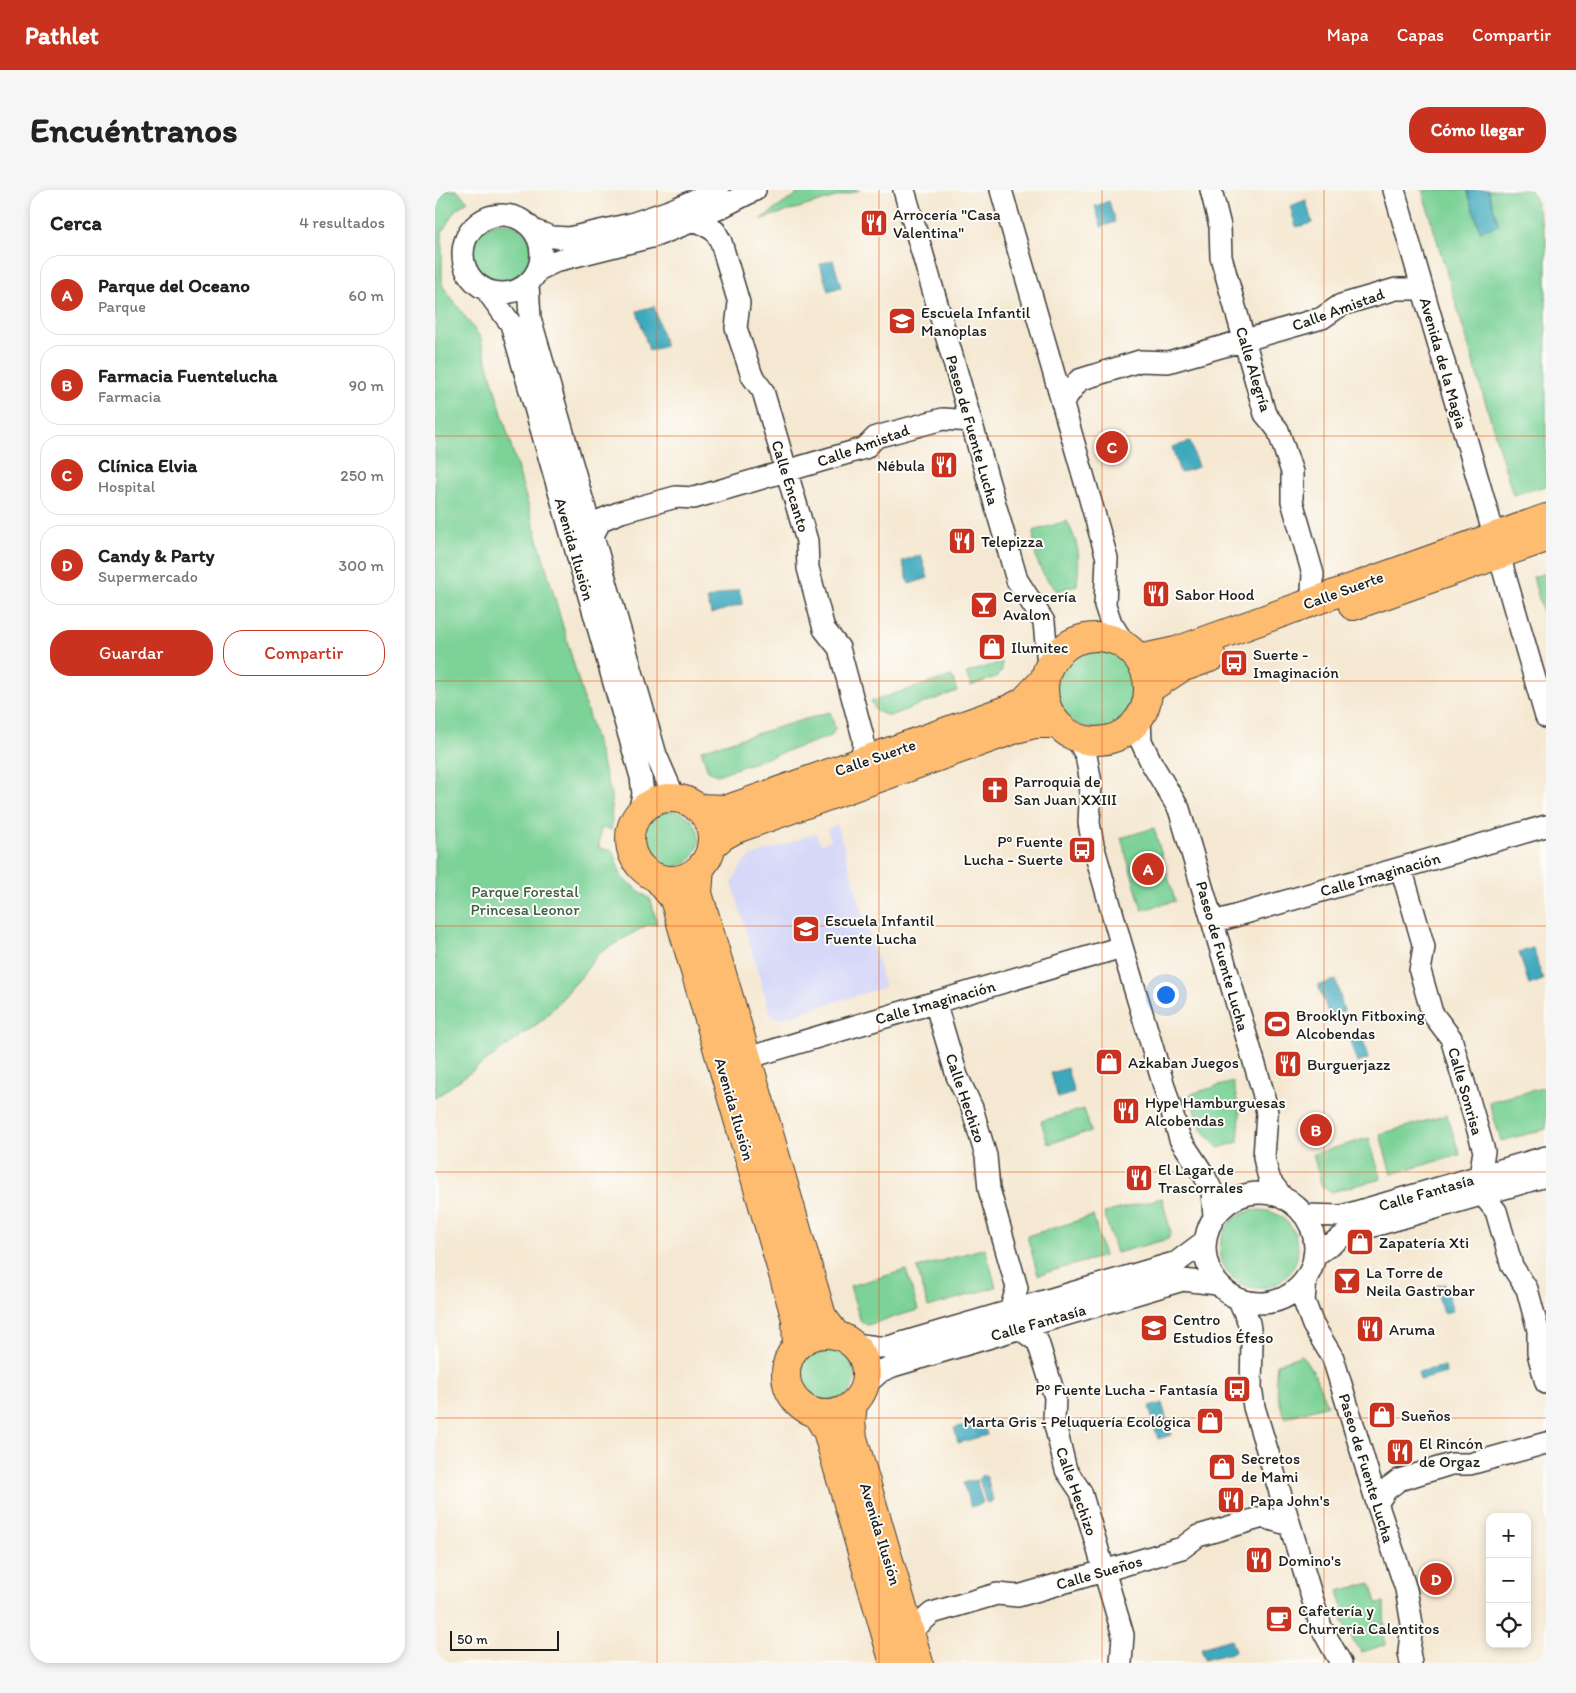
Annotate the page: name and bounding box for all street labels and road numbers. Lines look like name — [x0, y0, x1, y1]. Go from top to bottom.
street label: Calle Amistad — [1289, 284, 1387, 335]
street label: Avenida de la Magia — [1416, 295, 1471, 431]
street label: Calle Alegría — [1232, 324, 1276, 415]
street label: Paseo de Fuente Lucha — [942, 353, 1003, 508]
street label: Calle Amistad — [814, 420, 912, 471]
street label: Calle Encanto — [767, 438, 814, 535]
street label: Avenida Ilusión — [551, 496, 598, 603]
street label: Calle Suerte — [1300, 567, 1386, 614]
street label: Calle Suerte — [832, 735, 918, 780]
street label: Calle Imaginación — [1318, 848, 1442, 901]
street label: Paseo de Fuente Lucha — [1192, 879, 1253, 1034]
street label: Calle Imaginación — [873, 976, 997, 1029]
street label: Calle Sonrisa — [1444, 1045, 1487, 1137]
street label: Calle Hechizo — [941, 1051, 990, 1145]
street label: Avenida Ilusión — [711, 1056, 758, 1163]
street label: Calle Fantasía — [1376, 1170, 1476, 1215]
street label: Calle Fantasía — [988, 1300, 1088, 1345]
street label: Paseo de Fuente Lucha — [1335, 1391, 1398, 1546]
street label: Calle Hechizo — [1052, 1444, 1101, 1538]
street label: Avenida Ilusión — [856, 1481, 905, 1588]
street label: Calle Sueños — [1054, 1551, 1144, 1594]

